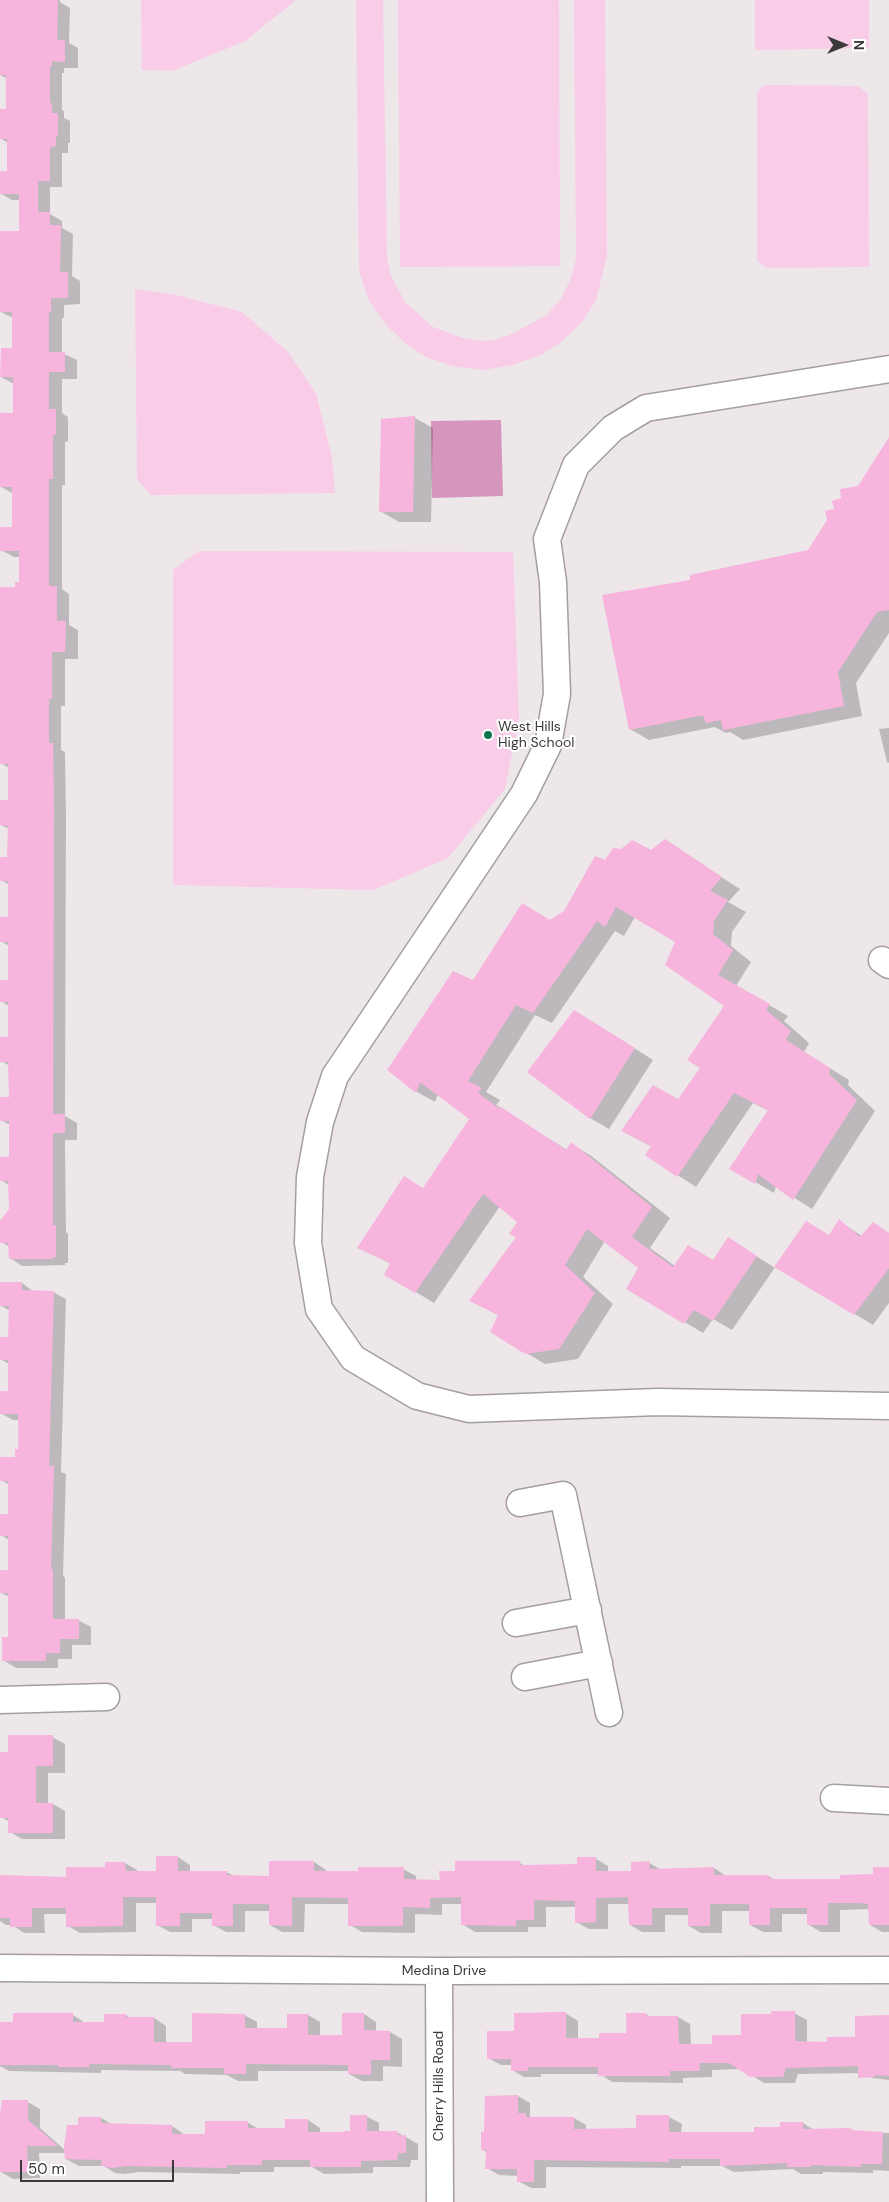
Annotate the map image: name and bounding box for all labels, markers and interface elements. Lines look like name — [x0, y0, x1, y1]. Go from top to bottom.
north arrow — [819, 20, 869, 70]
text: N — [850, 40, 868, 50]
place label: West Hills High School — [498, 719, 574, 752]
marker: West Hills High School — [482, 729, 494, 741]
street label: Medina Drive — [402, 1963, 486, 1979]
street label: Cherry Hills Road — [431, 2031, 447, 2141]
scale bar — [22, 2150, 176, 2182]
text: 50 m — [28, 2159, 65, 2179]

